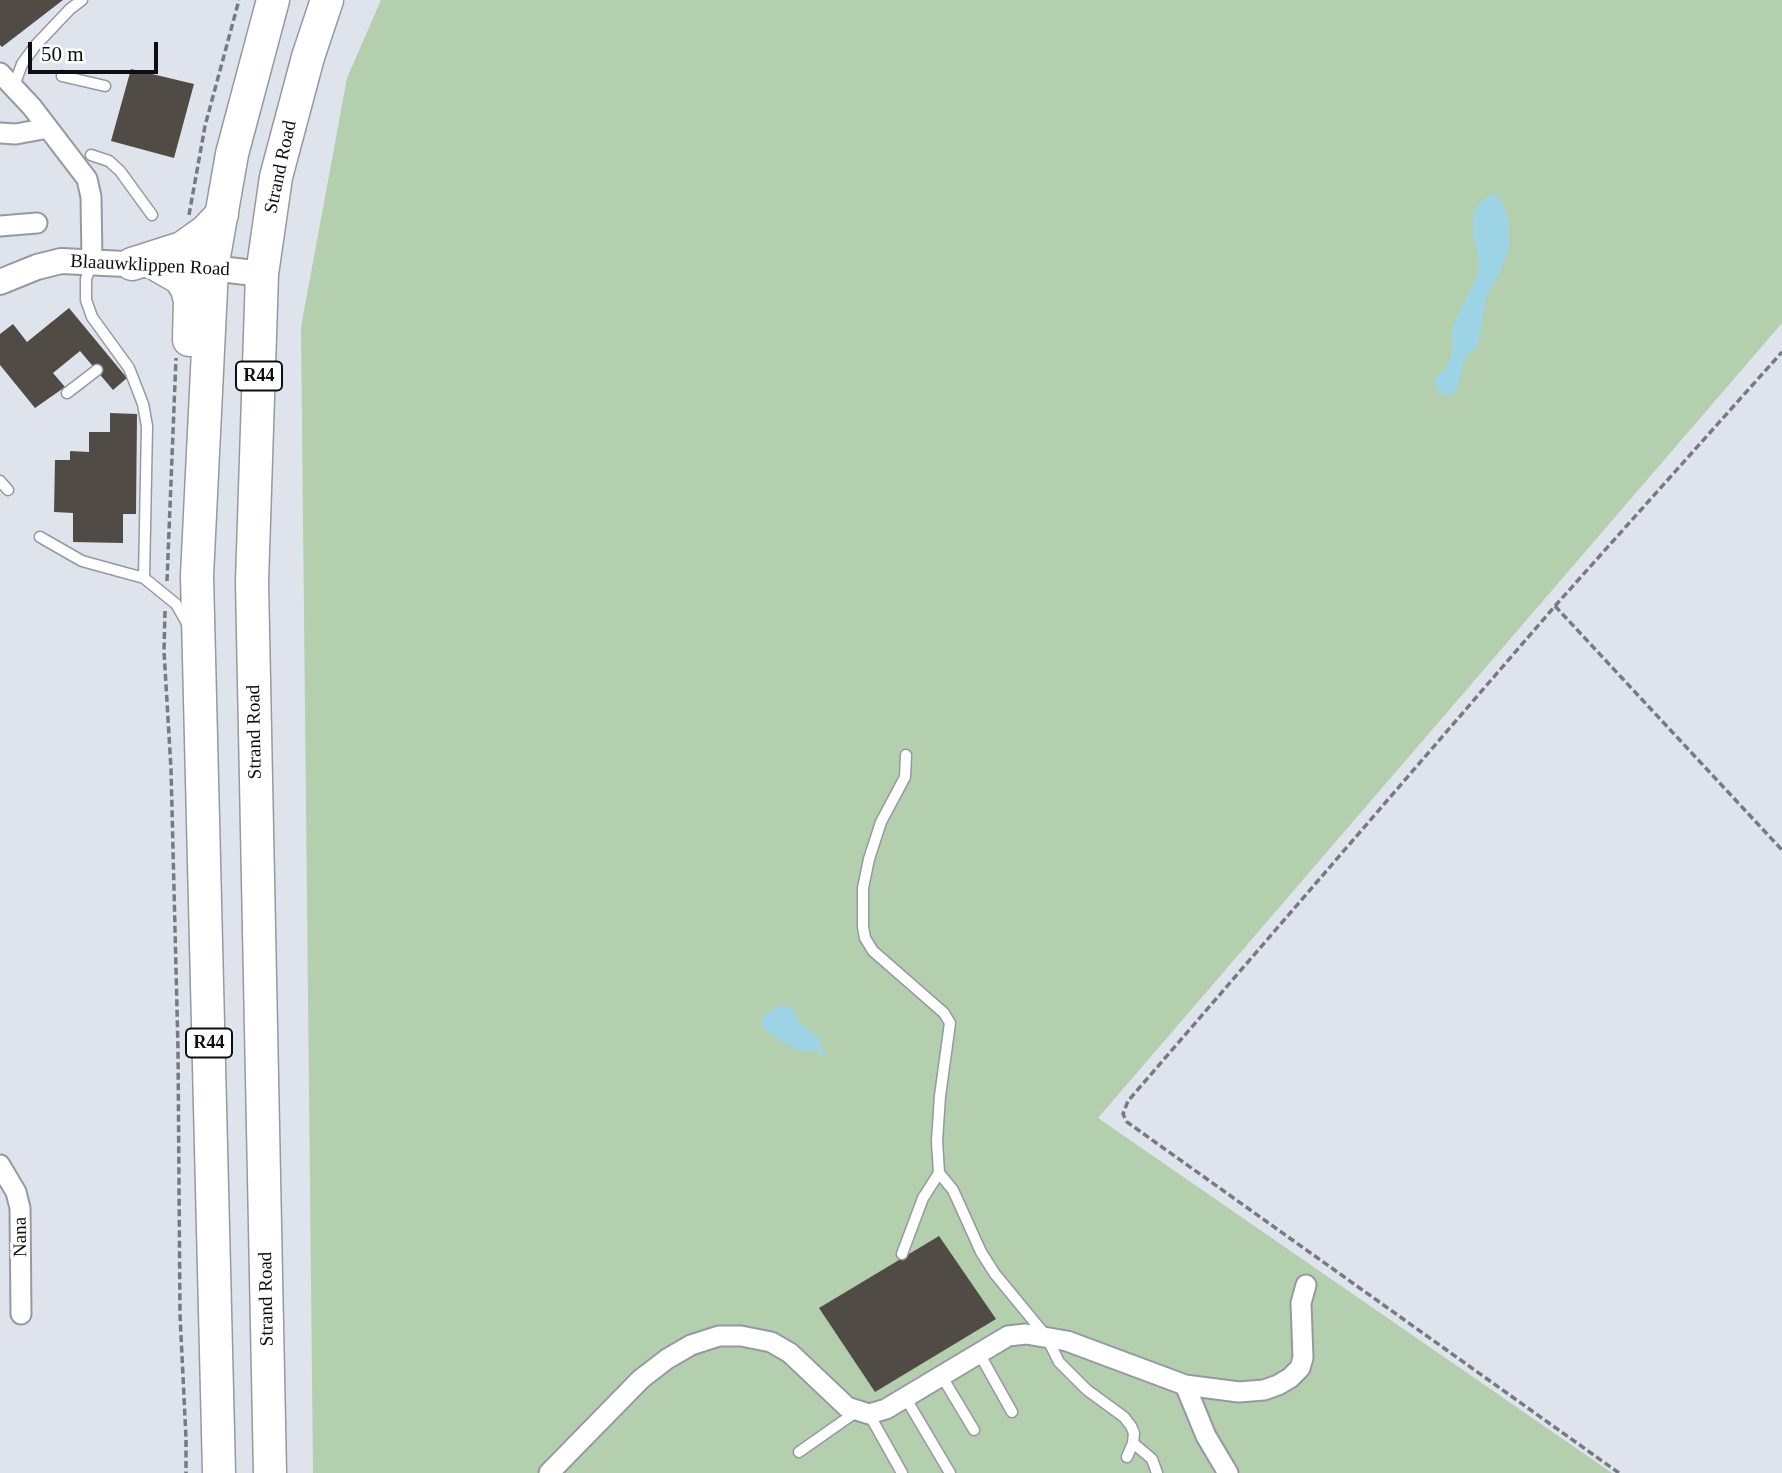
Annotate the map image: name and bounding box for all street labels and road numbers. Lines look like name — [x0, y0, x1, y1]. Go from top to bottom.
street label: Strand Road — [260, 118, 302, 216]
street label: Blaauwklippen Road — [70, 250, 230, 282]
road number: R44 — [236, 362, 282, 390]
street label: Strand Road — [243, 685, 267, 779]
road number: R44 — [186, 1028, 232, 1058]
street label: Nana — [9, 1217, 33, 1257]
street label: Strand Road — [255, 1252, 279, 1346]

